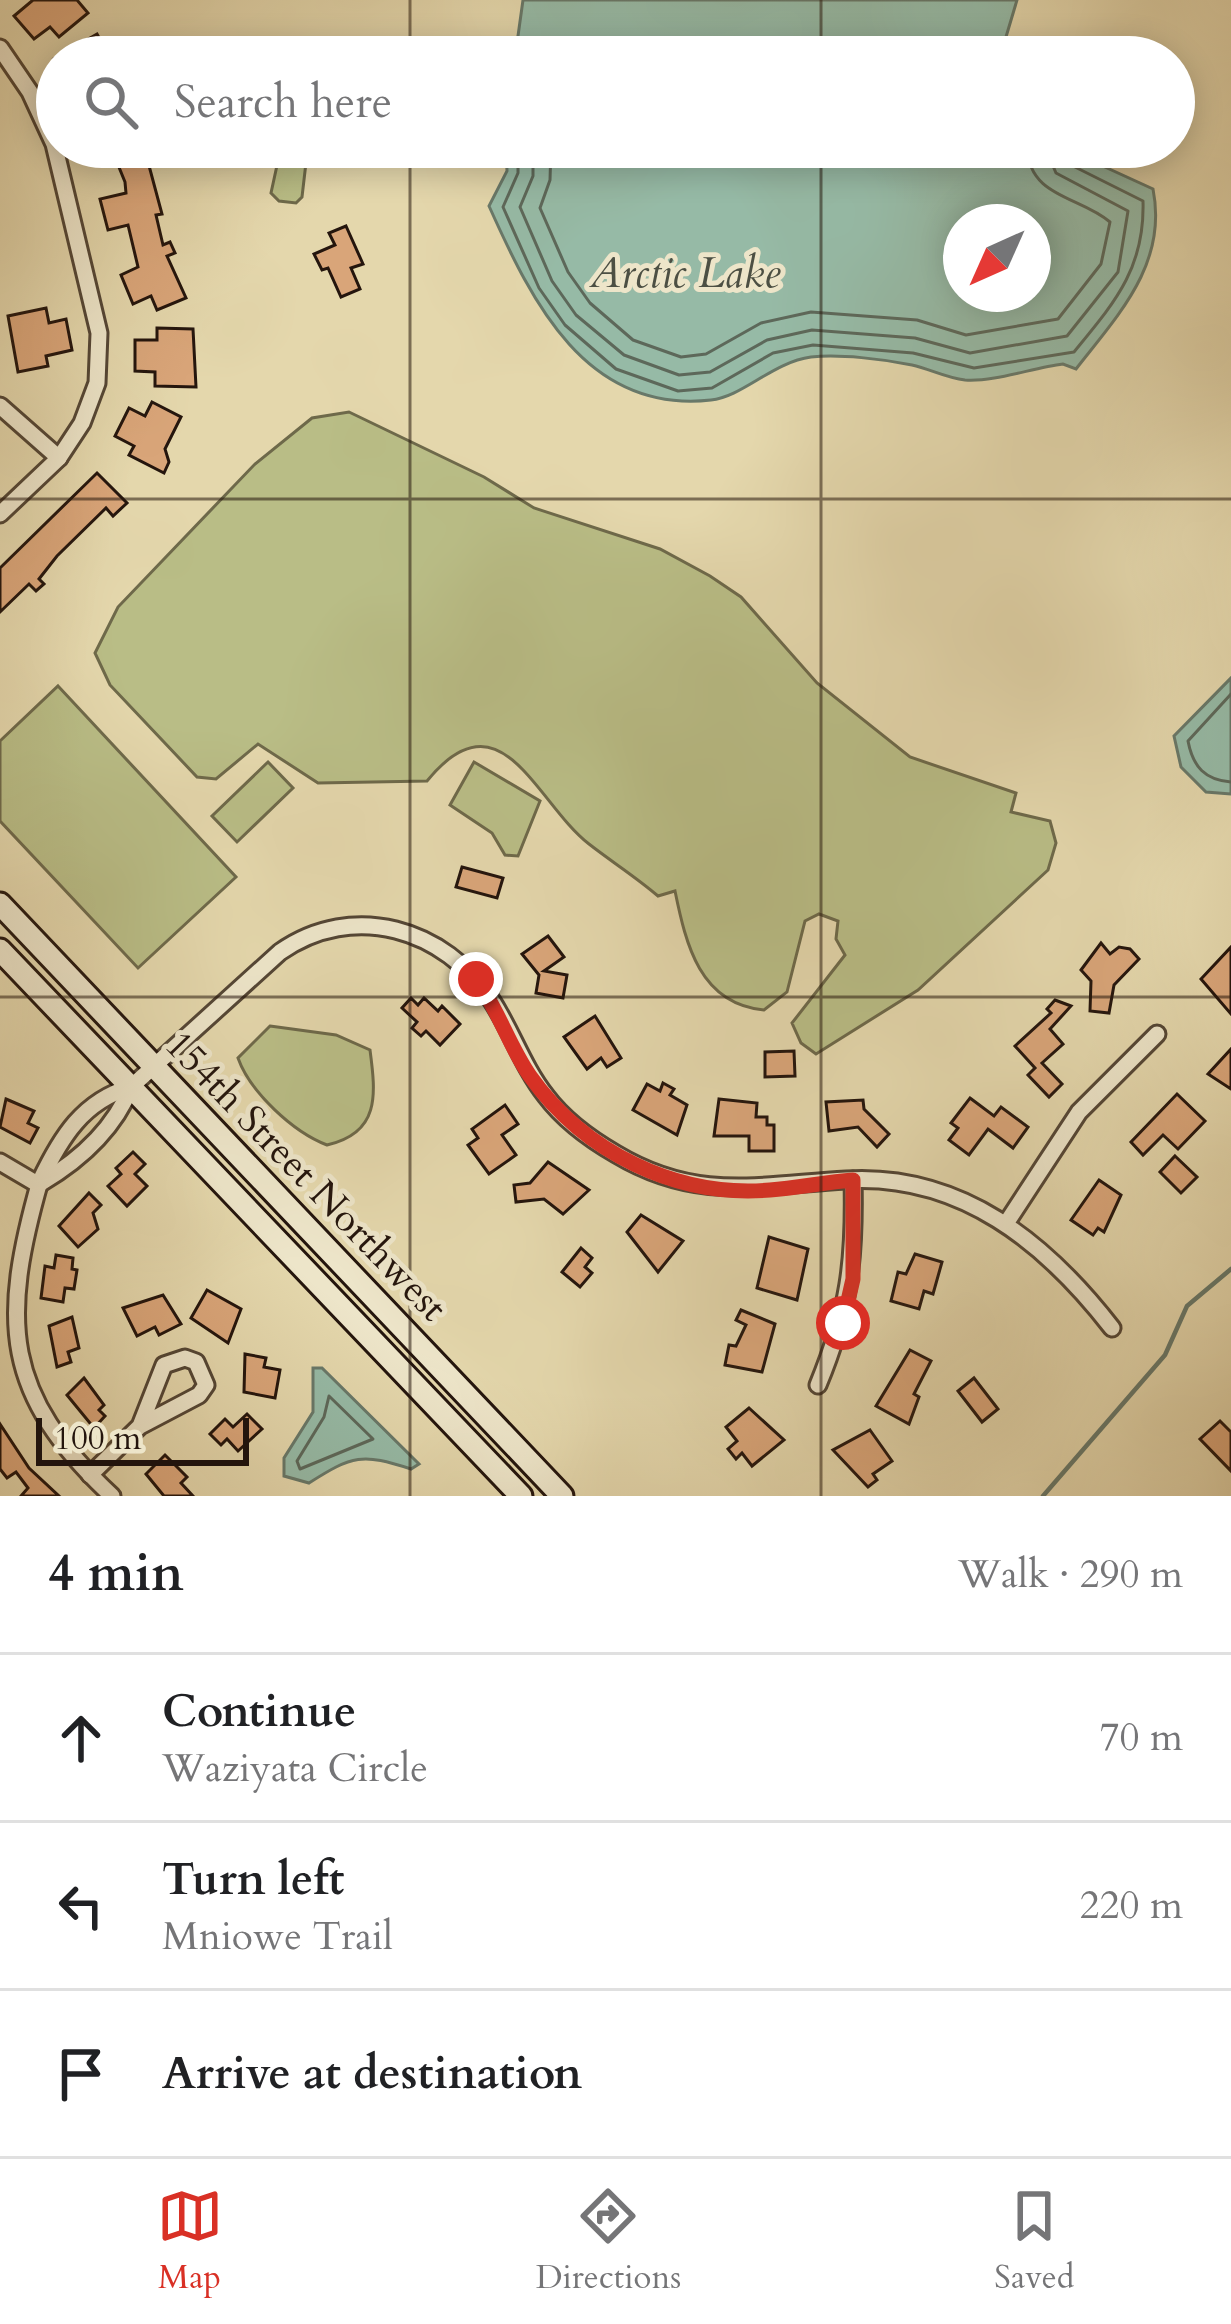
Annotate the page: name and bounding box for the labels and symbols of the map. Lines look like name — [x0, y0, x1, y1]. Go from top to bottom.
north arrow — [943, 204, 1051, 312]
water label: Arctic Lake — [589, 245, 781, 302]
route end — [449, 952, 503, 1006]
street label: 154th Street Northwest — [153, 1019, 459, 1333]
route start — [816, 1296, 870, 1350]
scale bar — [36, 1412, 249, 1465]

